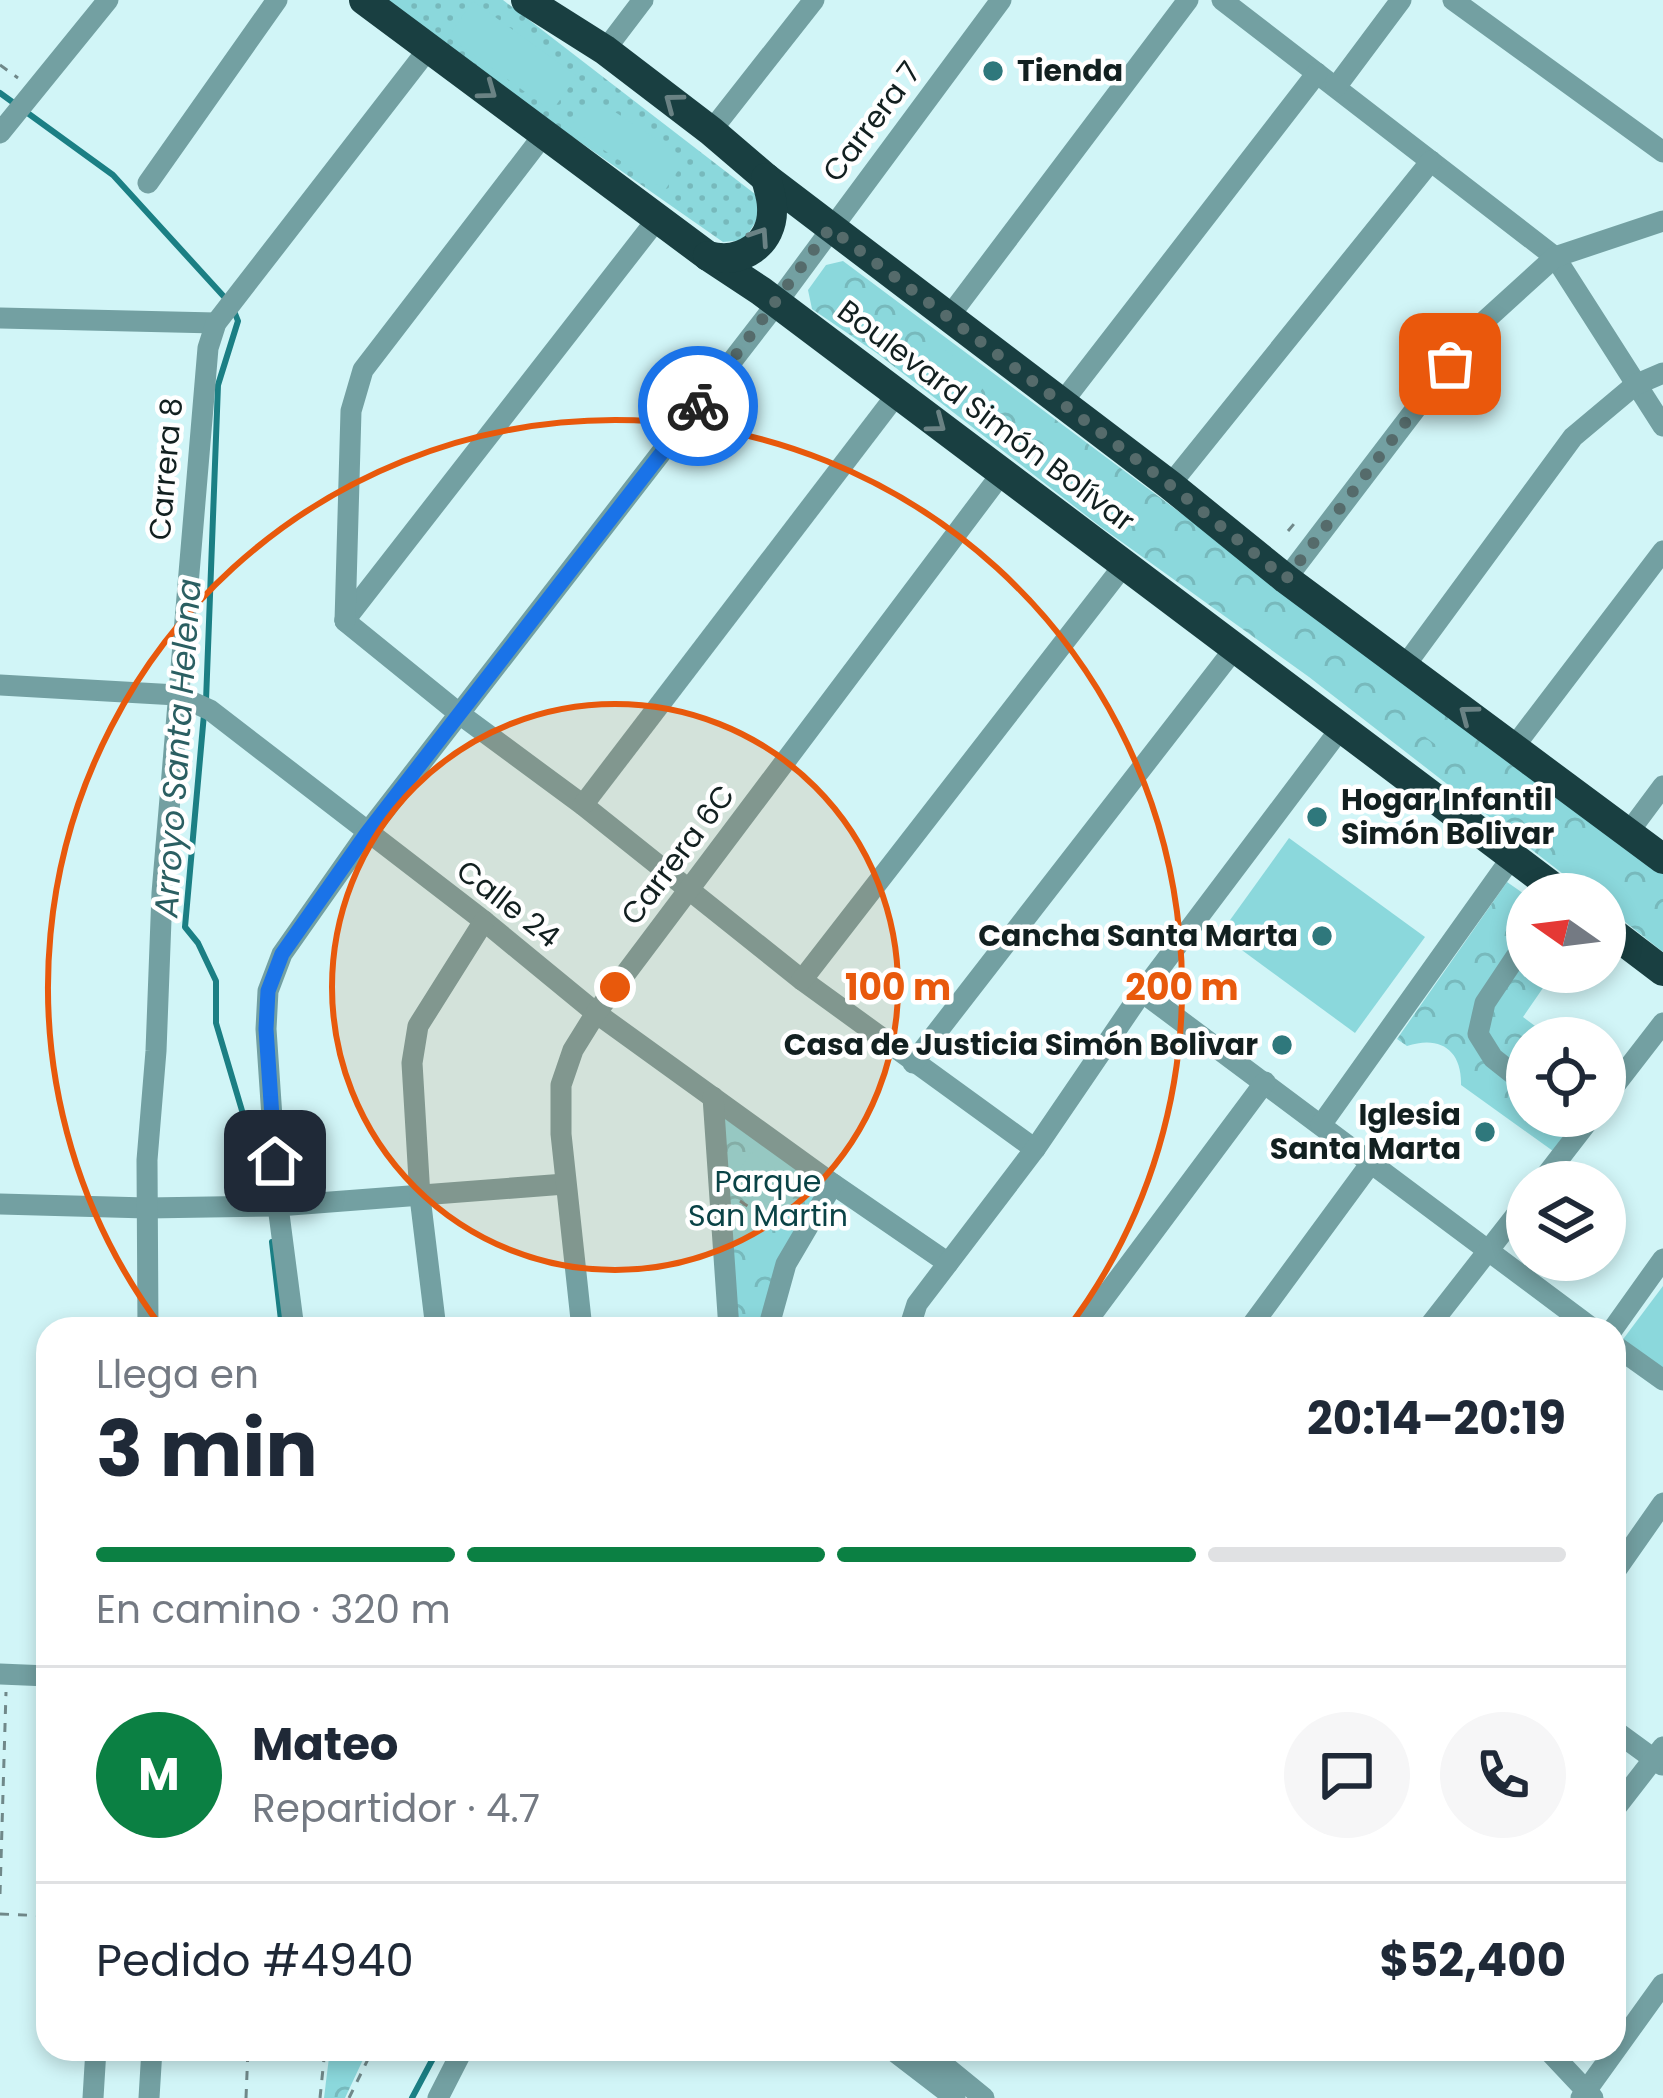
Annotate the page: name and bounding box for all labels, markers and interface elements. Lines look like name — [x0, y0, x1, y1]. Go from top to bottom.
place label: Tienda — [1017, 49, 1123, 92]
street label: Carrera 7 — [812, 53, 931, 191]
marker: Tienda — [980, 58, 1006, 84]
one-way arrow — [475, 77, 496, 99]
one-way arrow — [665, 95, 687, 117]
one-way arrow — [745, 228, 767, 250]
street label: Boulevard Simón Bolívar — [829, 289, 1144, 542]
pin — [1399, 313, 1501, 415]
icon: bag — [1417, 331, 1483, 397]
courier — [638, 346, 758, 466]
icon: bike — [665, 373, 731, 439]
street label: Carrera 8 — [138, 396, 193, 542]
one-way arrow — [924, 409, 945, 431]
water label: Arroyo Santa Helena — [142, 577, 213, 920]
one-way arrow — [1460, 707, 1481, 729]
street label: Carrera 6C — [610, 775, 745, 934]
place label: Hogar Infantil Simón Bolivar — [1341, 778, 1554, 855]
marker: Hogar Infantil Simón Bolivar — [1304, 804, 1330, 830]
street label: Calle 24 — [447, 849, 569, 958]
north arrow — [1506, 873, 1626, 993]
map controls — [1506, 873, 1626, 1281]
place label: Cancha Santa Marta — [978, 914, 1298, 957]
marker: Cancha Santa Marta — [1309, 923, 1335, 949]
text: 100 m — [845, 962, 951, 1013]
text: 200 m — [1125, 962, 1239, 1013]
centre of rings — [594, 966, 636, 1008]
button: locate — [1506, 1017, 1626, 1137]
place label: Casa de Justicia Simón Bolivar — [784, 1023, 1258, 1066]
marker: Casa de Justicia Simón Bolivar — [1269, 1032, 1295, 1058]
place label: Iglesia Santa Marta — [1270, 1093, 1461, 1170]
pin — [224, 1110, 326, 1212]
marker: Iglesia Santa Marta — [1472, 1119, 1498, 1145]
icon: home — [242, 1128, 308, 1194]
park label: Parque San Martin — [688, 1160, 848, 1237]
button: layers — [1506, 1161, 1626, 1281]
text: Llega en — [96, 1347, 259, 1402]
text: 20:14–20:19 — [1307, 1387, 1566, 1450]
text: 3 min — [96, 1394, 318, 1503]
text: En camino · 320 m — [96, 1582, 451, 1637]
button: chat — [1284, 1712, 1410, 1838]
button: phone — [1440, 1712, 1566, 1838]
text: Mateo — [252, 1713, 399, 1776]
text: M — [138, 1743, 180, 1806]
text: Repartidor · 4.7 — [252, 1781, 540, 1836]
text: Pedido #4940 — [96, 1929, 414, 1992]
text: $52,400 — [1379, 1929, 1566, 1992]

